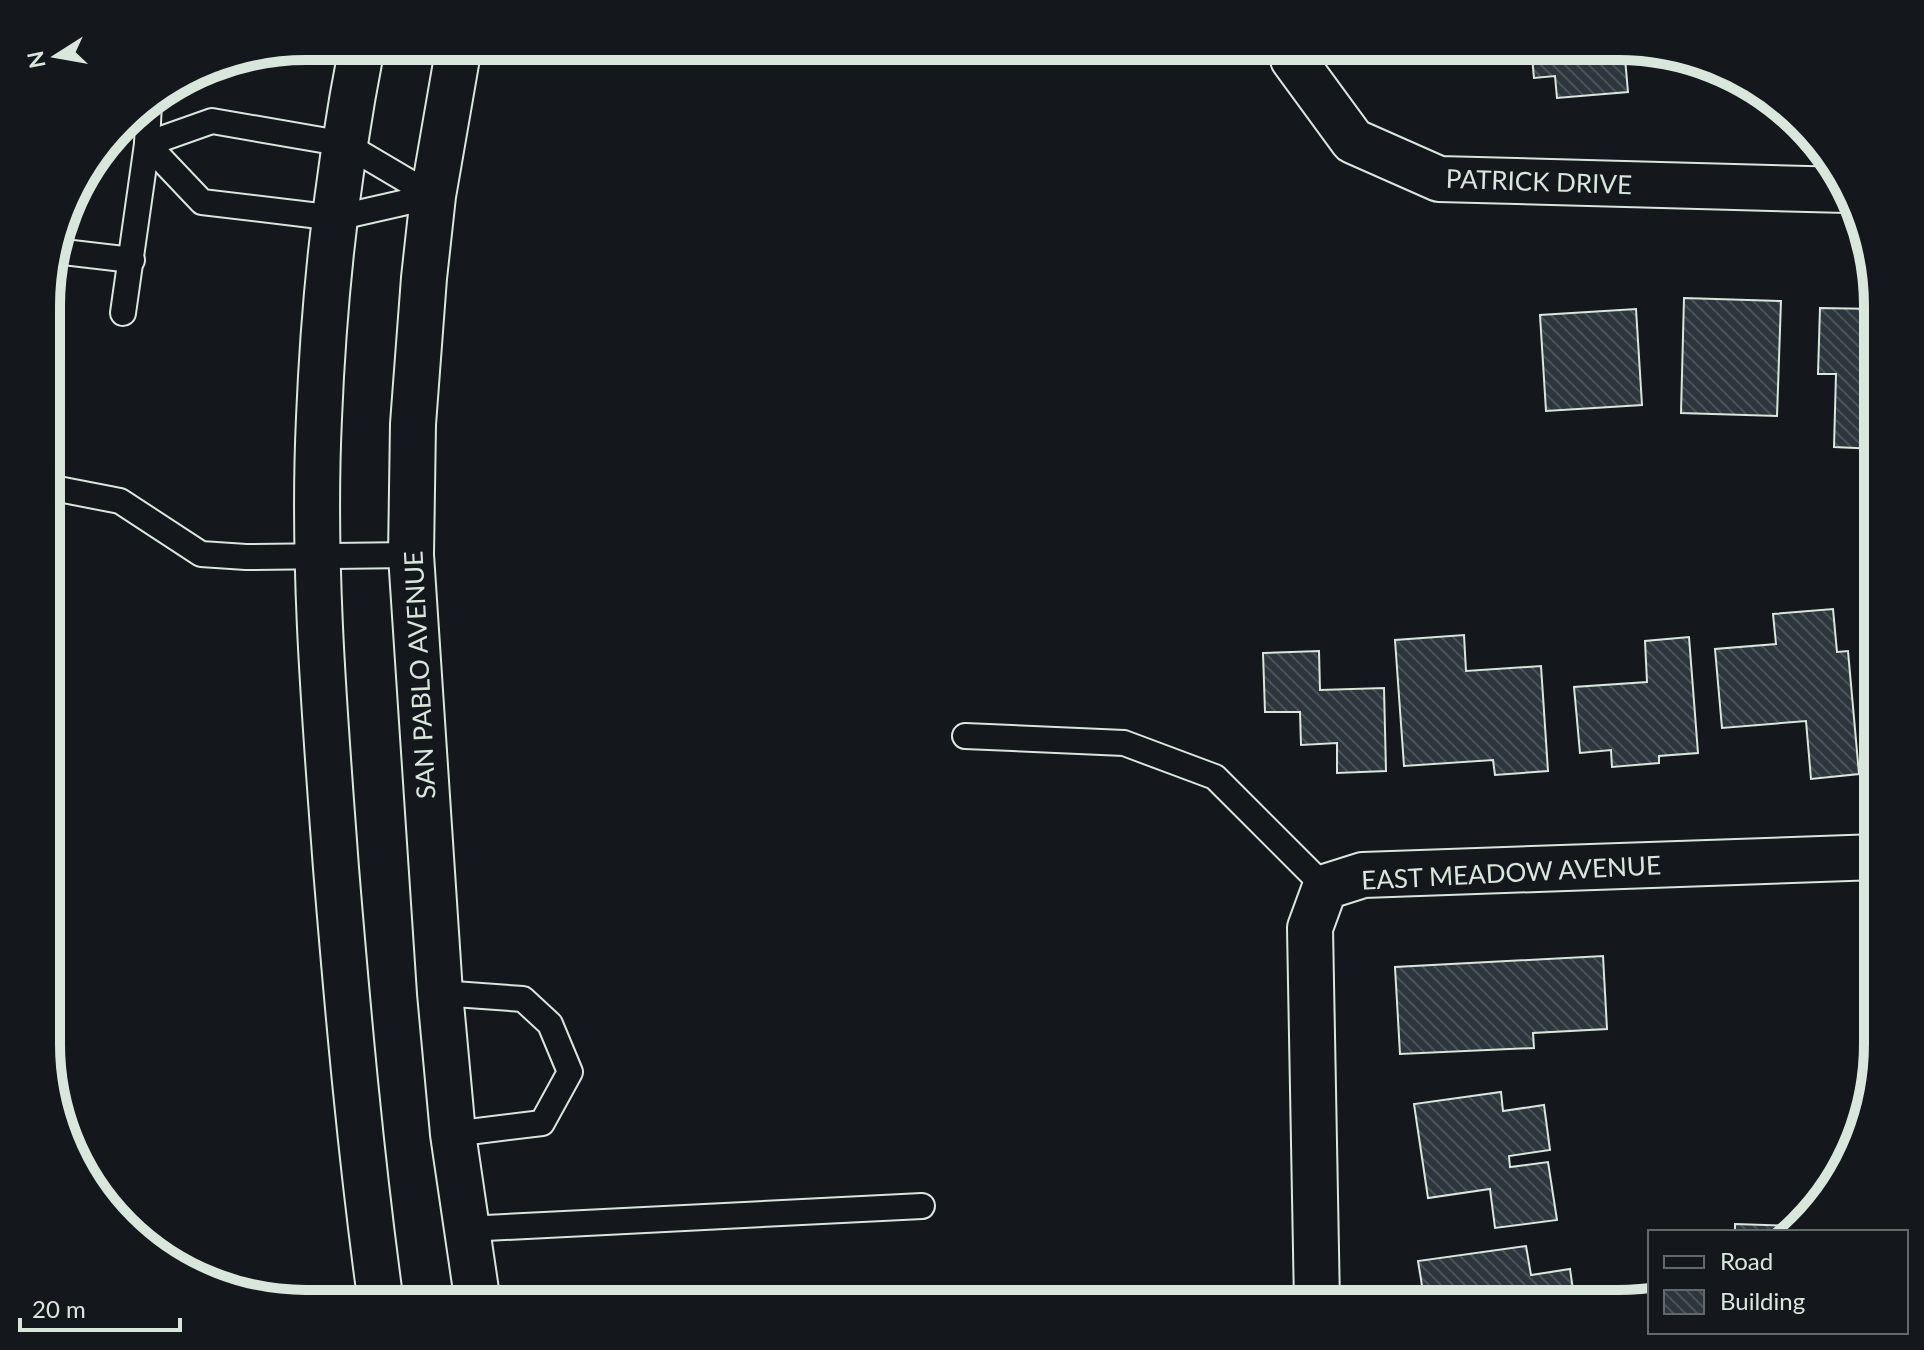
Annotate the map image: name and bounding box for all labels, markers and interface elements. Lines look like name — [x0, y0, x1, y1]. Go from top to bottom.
north arrow — [16, 16, 96, 96]
text: N — [21, 49, 51, 71]
street label: PATRICK DRIVE — [1445, 162, 1633, 200]
street label: SAN PABLO AVENUE — [397, 550, 441, 800]
street label: EAST MEADOW AVENUE — [1360, 848, 1662, 896]
legend — [1648, 1230, 1908, 1334]
text: Road — [1720, 1246, 1773, 1275]
scale bar — [20, 1282, 180, 1332]
text: Building — [1720, 1286, 1805, 1315]
text: 20 m — [32, 1294, 86, 1323]

